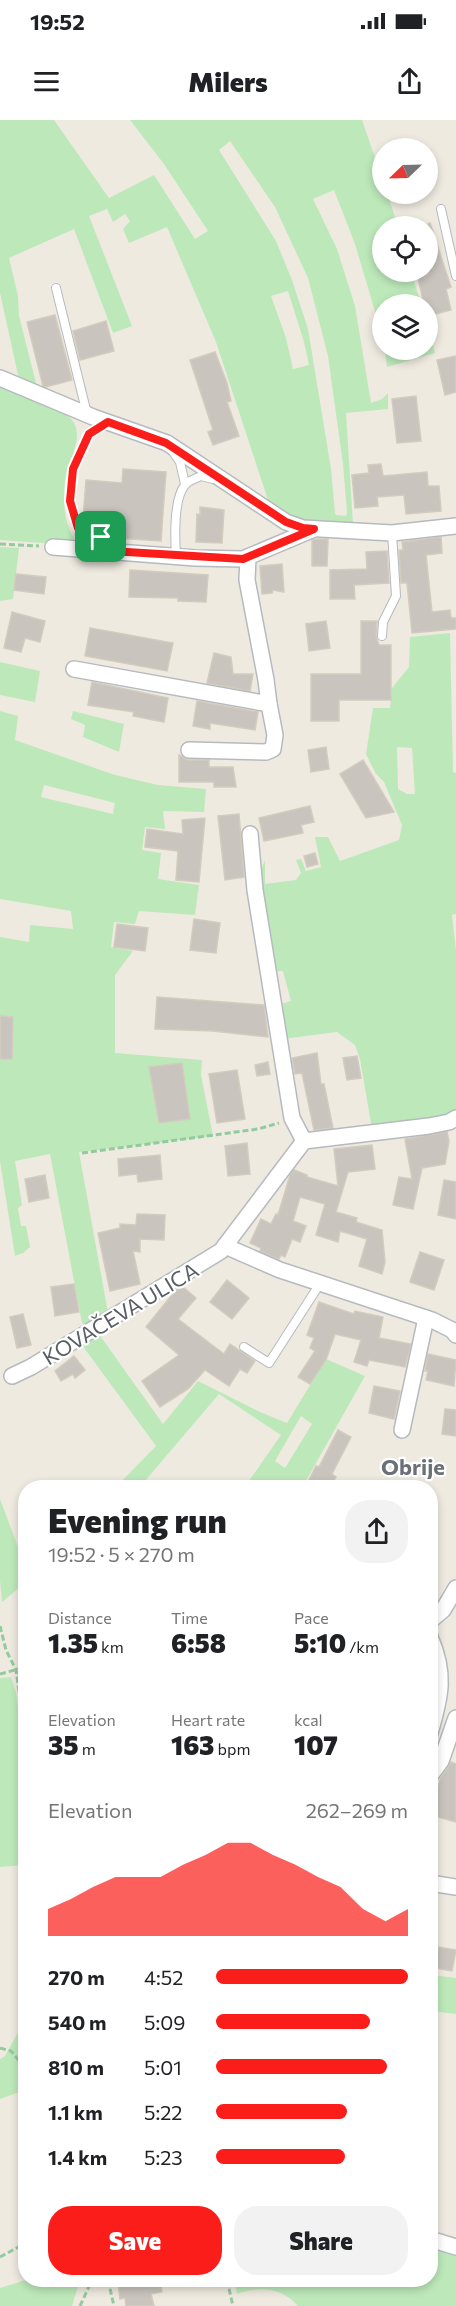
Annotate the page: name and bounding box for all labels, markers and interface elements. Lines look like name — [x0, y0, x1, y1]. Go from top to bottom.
text: 19:52 — [30, 8, 85, 35]
icon: menu — [30, 65, 63, 98]
text: Milers — [188, 65, 268, 98]
icon: share — [393, 65, 426, 98]
north arrow — [372, 138, 438, 204]
map controls — [372, 138, 438, 360]
button: locate — [372, 216, 438, 282]
button: layers — [372, 294, 438, 360]
pin — [75, 511, 126, 562]
icon: arrive — [84, 520, 117, 553]
street label: KOVAČEVA ULICA — [38, 1257, 202, 1369]
district label: Obrije — [381, 1453, 445, 1480]
text: Evening run — [48, 1499, 227, 1540]
button: share — [345, 1500, 408, 1563]
text: 19:52 · 5 × 270 m — [48, 1542, 195, 1566]
text: Distance — [48, 1608, 112, 1627]
text: Time — [171, 1608, 208, 1627]
text: Pace — [294, 1608, 329, 1627]
text: 1.35 — [48, 1627, 98, 1658]
text: 6:58 — [171, 1627, 226, 1658]
text: 5:10 — [294, 1627, 346, 1658]
text: km — [98, 1637, 124, 1656]
text: /km — [346, 1637, 379, 1656]
text: Elevation — [48, 1710, 116, 1729]
text: Heart rate — [171, 1710, 245, 1729]
text: kcal — [294, 1710, 323, 1729]
text: 35 — [48, 1729, 79, 1760]
text: 163 — [171, 1729, 214, 1760]
text: 107 — [294, 1729, 338, 1760]
text: m — [79, 1739, 96, 1758]
text: bpm — [214, 1739, 250, 1758]
text: Elevation — [48, 1798, 133, 1822]
text: 262–269 m — [306, 1798, 408, 1822]
text: 270 m — [48, 1965, 105, 1989]
text: 4:52 — [144, 1965, 183, 1989]
text: 540 m — [48, 2010, 107, 2034]
text: 5:09 — [144, 2010, 185, 2034]
text: 810 m — [48, 2055, 104, 2079]
text: 5:01 — [144, 2055, 182, 2079]
text: 1.1 km — [48, 2100, 103, 2124]
text: 5:22 — [144, 2100, 182, 2124]
text: 1.4 km — [48, 2145, 107, 2169]
text: 5:23 — [144, 2145, 183, 2169]
button: Save — [48, 2206, 222, 2275]
button: Share — [234, 2206, 408, 2275]

